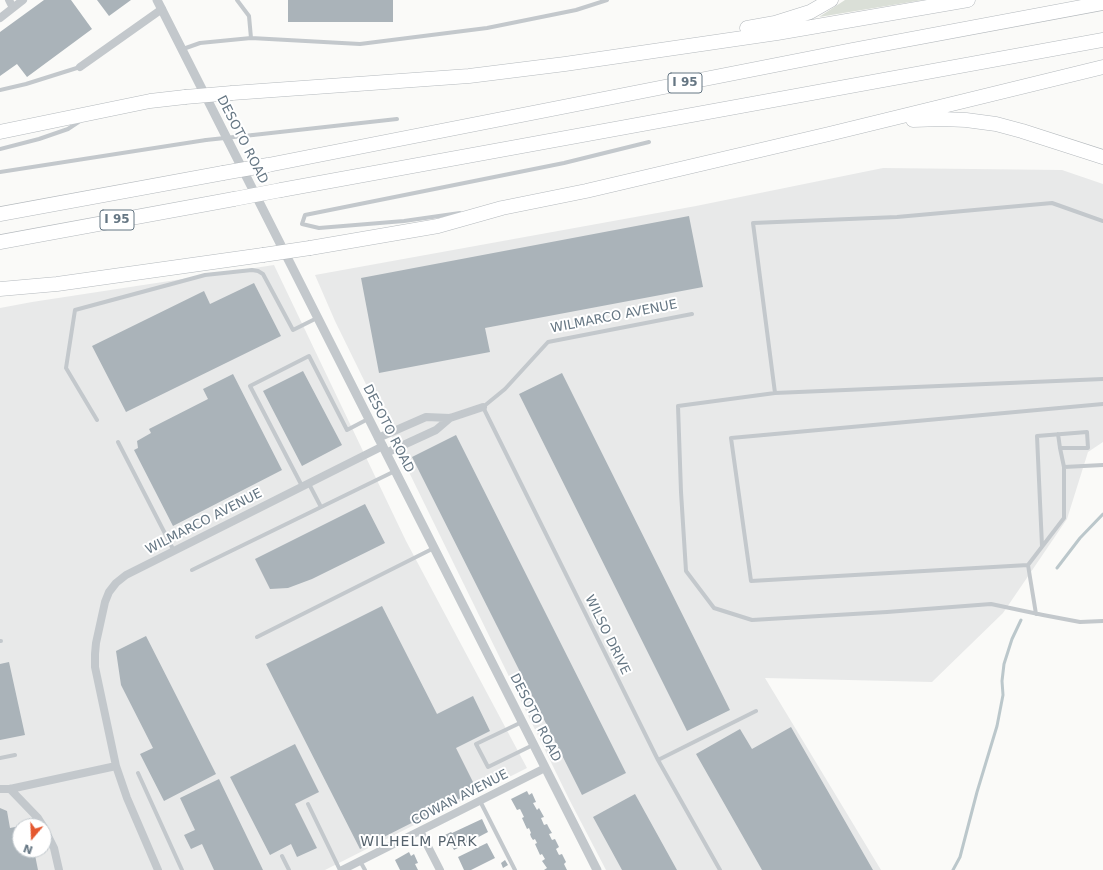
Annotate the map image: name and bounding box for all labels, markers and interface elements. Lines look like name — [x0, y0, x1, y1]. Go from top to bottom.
road number: I 95 — [668, 73, 702, 93]
street label: DESOTO ROAD — [213, 93, 271, 187]
road number: I 95 — [100, 210, 134, 230]
street label: WILMARCO AVENUE — [549, 297, 679, 337]
street label: DESOTO ROAD — [359, 382, 417, 476]
street label: WILMARCO AVENUE — [143, 486, 265, 558]
street label: WILSO DRIVE — [581, 593, 633, 677]
street label: DESOTO ROAD — [506, 671, 564, 765]
street label: COWAN AVENUE — [409, 767, 511, 829]
north arrow — [12, 818, 52, 858]
district label: WILHELM PARK — [360, 834, 478, 850]
text: N — [22, 841, 35, 857]

